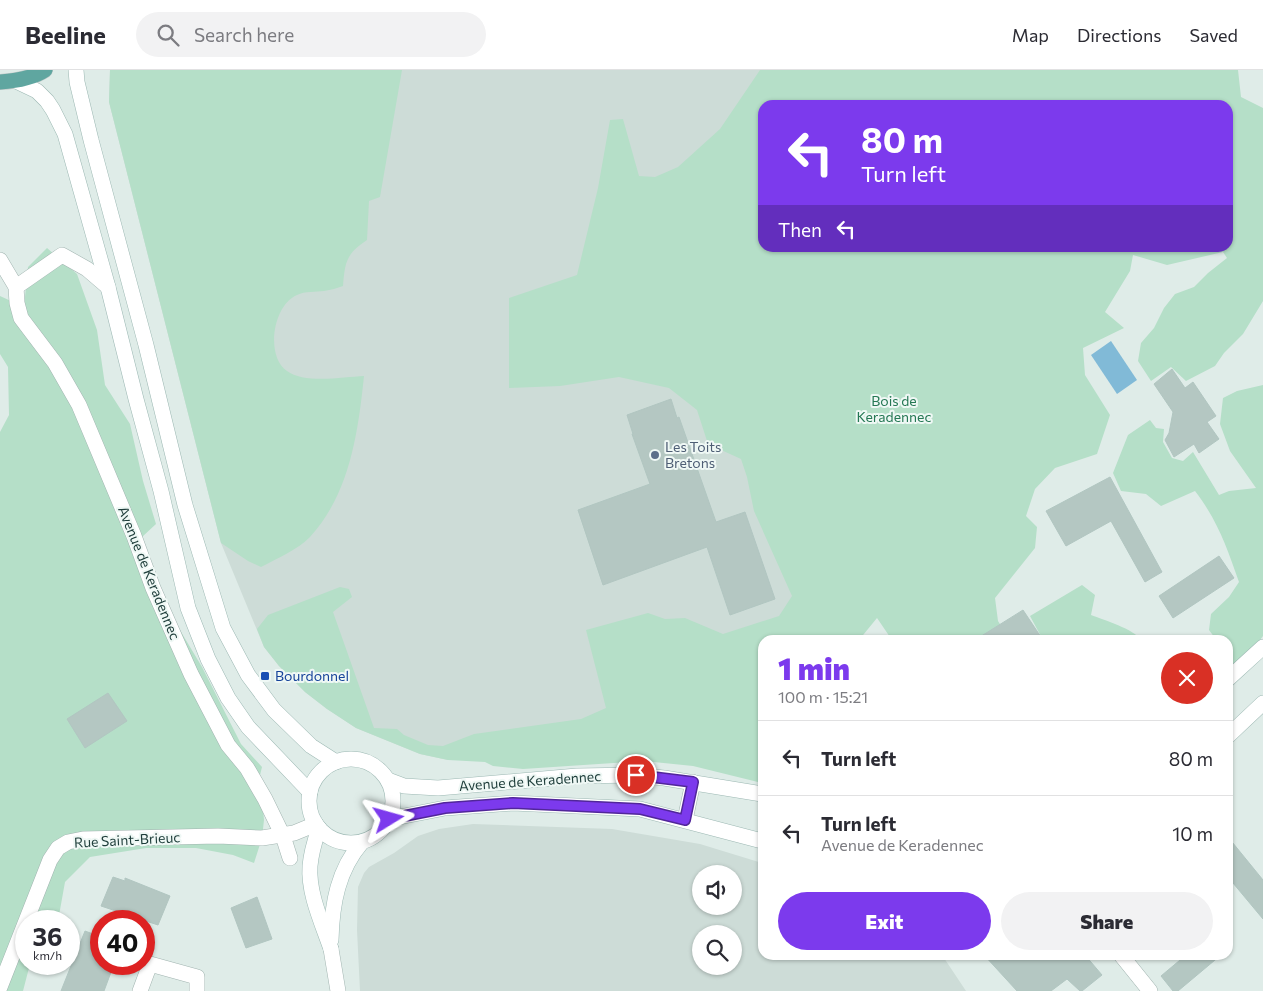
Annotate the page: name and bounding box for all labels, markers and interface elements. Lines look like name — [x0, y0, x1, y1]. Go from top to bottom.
search box — [136, 12, 486, 57]
text: Beeline — [25, 20, 106, 49]
icon: search — [154, 21, 182, 49]
text: Search here — [194, 23, 294, 46]
text: Map — [1012, 24, 1049, 46]
text: Directions — [1077, 24, 1161, 46]
text: Saved — [1189, 24, 1238, 46]
text: 80 m — [861, 117, 943, 160]
icon: left — [778, 120, 843, 185]
text: Turn left — [861, 160, 946, 187]
icon: left — [832, 215, 860, 243]
text: Then — [778, 218, 822, 241]
park label: Bois de Keradennec — [857, 392, 932, 425]
place label: Les Toits Bretons — [665, 438, 721, 471]
marker: Les Toits Bretons — [649, 449, 661, 461]
street label: Avenue de Keradennec — [115, 504, 184, 642]
text: 1 min — [778, 649, 850, 686]
button: close — [1161, 652, 1213, 704]
place label: Bourdonnel — [275, 667, 349, 684]
marker: Bourdonnel — [259, 670, 271, 682]
text: 100 m · 15:21 — [778, 687, 868, 706]
icon: left — [778, 744, 806, 772]
text: Turn left — [821, 747, 896, 770]
text: 80 m — [1169, 747, 1213, 770]
pin — [615, 754, 657, 796]
icon: arrive — [622, 761, 650, 789]
street label: Avenue de Keradennec — [458, 767, 602, 794]
position arrow — [362, 792, 414, 844]
text: Turn left — [821, 812, 896, 835]
icon: left — [778, 819, 806, 847]
text: 10 m — [1172, 822, 1213, 845]
street label: Rue Saint-Brieuc — [73, 828, 181, 851]
text: Avenue de Keradennec — [821, 835, 984, 854]
map controls — [692, 865, 742, 975]
button: sound — [692, 865, 742, 915]
button: Exit — [778, 892, 991, 950]
button: Share — [1001, 892, 1213, 950]
speed limit sign: 40 — [90, 910, 155, 975]
text: 36 — [33, 921, 63, 951]
button: search — [692, 925, 742, 975]
text: km/h — [33, 948, 62, 962]

